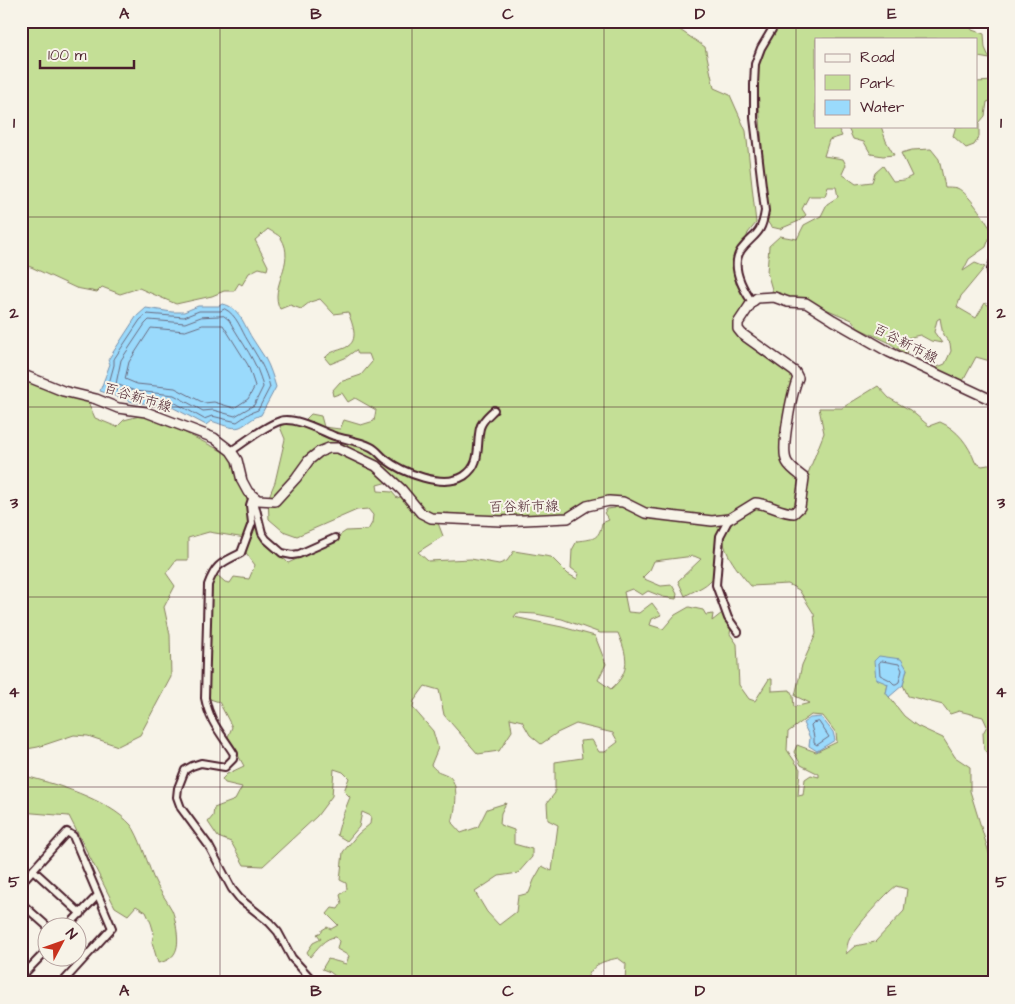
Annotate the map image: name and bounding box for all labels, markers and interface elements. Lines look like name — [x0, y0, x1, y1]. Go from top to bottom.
text: A — [119, 3, 130, 25]
text: B — [310, 3, 322, 25]
text: C — [502, 3, 514, 25]
text: D — [695, 3, 706, 25]
text: E — [887, 3, 897, 25]
scale bar — [40, 38, 134, 70]
legend — [815, 38, 978, 128]
text: 100 m — [48, 45, 87, 66]
text: Road — [860, 47, 895, 68]
text: Park — [860, 73, 895, 94]
text: Water — [860, 97, 904, 118]
text: 1 — [13, 112, 16, 134]
text: 1 — [1000, 112, 1003, 134]
text: 2 — [8, 302, 19, 324]
text: 2 — [995, 302, 1006, 324]
street label: 百谷新市線 — [870, 319, 941, 369]
street label: 百谷新市線 — [101, 378, 174, 418]
text: 3 — [9, 492, 19, 514]
text: 3 — [996, 492, 1006, 514]
street label: 百谷新市線 — [489, 496, 559, 518]
text: 4 — [9, 681, 20, 703]
text: 4 — [996, 681, 1007, 703]
text: 5 — [8, 871, 20, 893]
text: 5 — [995, 871, 1007, 893]
north arrow — [38, 916, 88, 966]
text: N — [61, 924, 82, 944]
text: A — [119, 980, 130, 1002]
text: B — [310, 980, 322, 1002]
text: C — [502, 980, 514, 1002]
text: D — [695, 980, 706, 1002]
text: E — [887, 980, 897, 1002]

